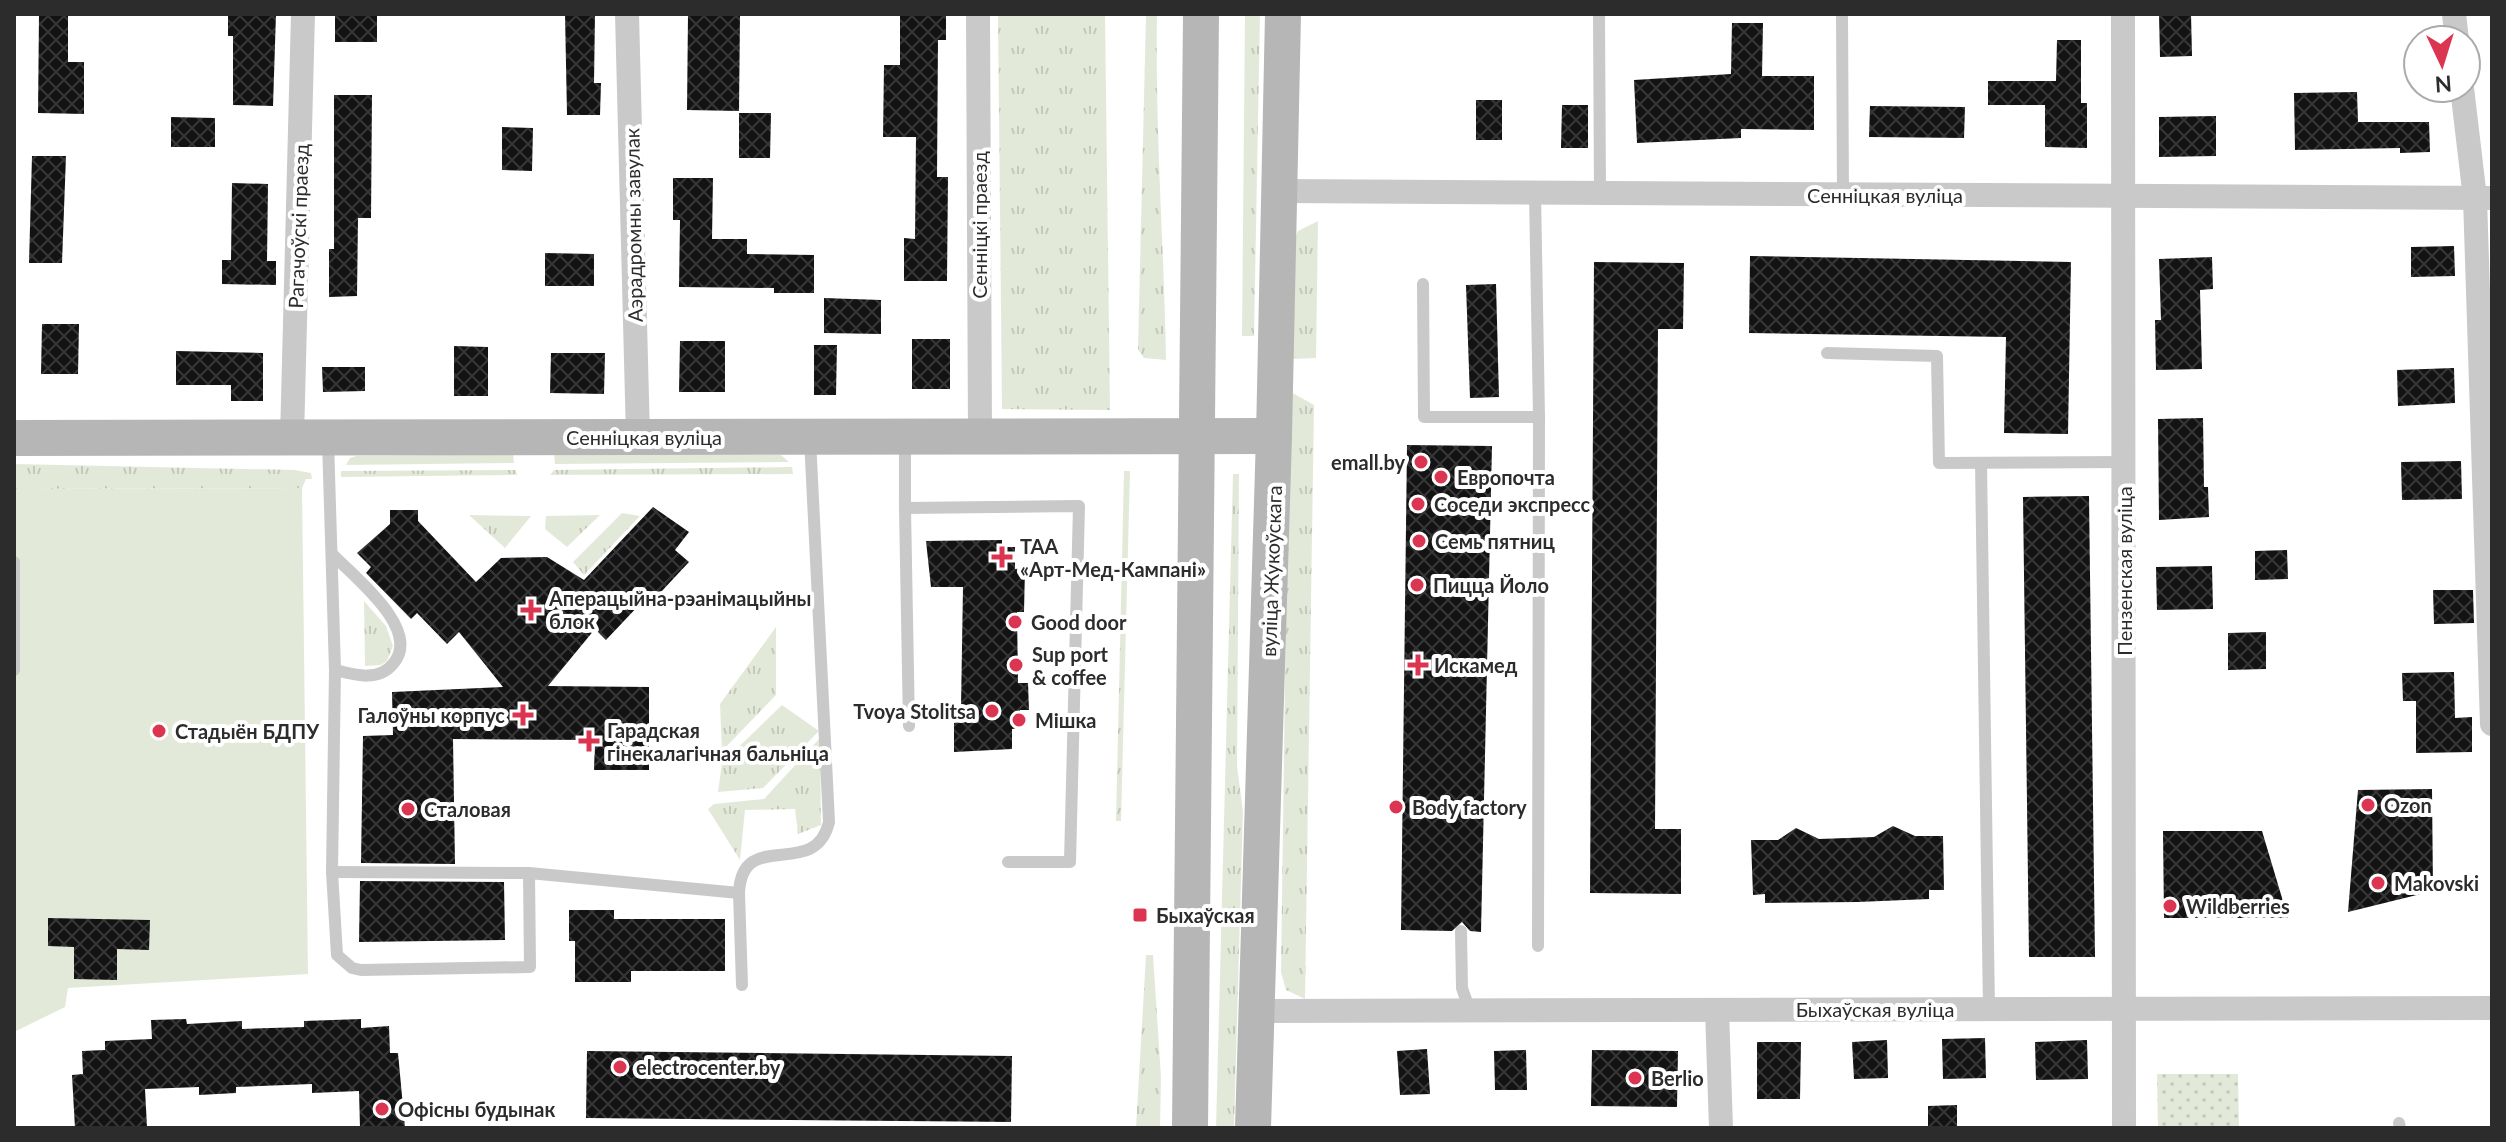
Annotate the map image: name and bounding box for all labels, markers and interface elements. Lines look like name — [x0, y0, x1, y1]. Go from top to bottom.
north arrow — [2402, 24, 2482, 104]
text: N — [2434, 70, 2453, 99]
street label: Аэрадромны завулак — [619, 127, 647, 322]
street label: Рагачоўскі праезд — [283, 143, 313, 309]
street label: Сенніцкі праезд — [967, 151, 991, 299]
street label: Сенніцкая вуліца — [1807, 183, 1963, 207]
street label: Сенніцкая вуліца — [566, 425, 722, 449]
place label: emall.by — [1331, 450, 1405, 474]
marker: emall.by — [1412, 453, 1430, 471]
place label: Европочта — [1457, 465, 1555, 489]
marker: Европочта — [1432, 468, 1450, 486]
street label: вуліца Жукоўскага — [1256, 485, 1286, 657]
street label: Пензенская вуліца — [2112, 486, 2136, 656]
place label: Соседи экспресс — [1434, 492, 1591, 516]
marker: Соседи экспресс — [1409, 495, 1427, 513]
place label: Семь пятниц — [1435, 529, 1555, 553]
marker: Семь пятниц — [1410, 532, 1428, 550]
place label: ТАА «Арт-Мед-Кампані» — [1020, 534, 1206, 581]
marker: ТАА «Арт-Мед-Кампані» — [991, 546, 1013, 568]
place label: Пицца Йоло — [1433, 573, 1549, 597]
marker: Пицца Йоло — [1408, 576, 1426, 594]
place label: Аперацыйна-рэанімацыйны блок — [548, 586, 811, 633]
marker: Аперацыйна-рэанімацыйны блок — [520, 599, 542, 621]
place label: Good door — [1031, 610, 1127, 634]
marker: Good door — [1006, 613, 1024, 631]
place label: Sup port & coffee — [1032, 642, 1109, 689]
place label: Искамед — [1434, 653, 1518, 677]
marker: Sup port & coffee — [1007, 656, 1025, 674]
marker: Искамед — [1409, 656, 1427, 674]
place label: Tvoya Stolitsa — [853, 699, 976, 723]
marker: Tvoya Stolitsa — [983, 702, 1001, 720]
place label: Галоўны корпус — [358, 703, 505, 727]
marker: Галоўны корпус — [512, 704, 534, 726]
place label: Мішка — [1035, 708, 1096, 732]
marker: Мішка — [1010, 711, 1028, 729]
place label: Гарадская гінекалагічная бальніца — [607, 718, 829, 765]
place label: Стадыён БДПУ — [175, 719, 320, 743]
marker: Стадыён БДПУ — [150, 722, 168, 740]
marker: Гарадская гінекалагічная бальніца — [578, 730, 600, 752]
place label: Ozon — [2384, 793, 2432, 817]
place label: Body factory — [1412, 795, 1527, 819]
marker: Ozon — [2359, 796, 2377, 814]
place label: Сталовая — [424, 797, 511, 821]
marker: Body factory — [1387, 798, 1405, 816]
marker: Сталовая — [399, 800, 417, 818]
place label: Makovski — [2394, 871, 2479, 895]
marker: Makovski — [2369, 874, 2387, 892]
place label: Wildberries — [2186, 894, 2290, 918]
marker: Wildberries — [2161, 897, 2179, 915]
place label: Быхаўская — [1156, 903, 1255, 927]
marker: Быхаўская — [1131, 906, 1149, 924]
street label: Быхаўская вуліца — [1796, 997, 1954, 1021]
place label: electrocenter.by — [636, 1055, 781, 1079]
marker: electrocenter.by — [611, 1058, 629, 1076]
place label: Berlio — [1651, 1066, 1704, 1090]
marker: Berlio — [1626, 1069, 1644, 1087]
place label: Офісны будынак — [398, 1097, 555, 1121]
marker: Офісны будынак — [373, 1100, 391, 1118]

